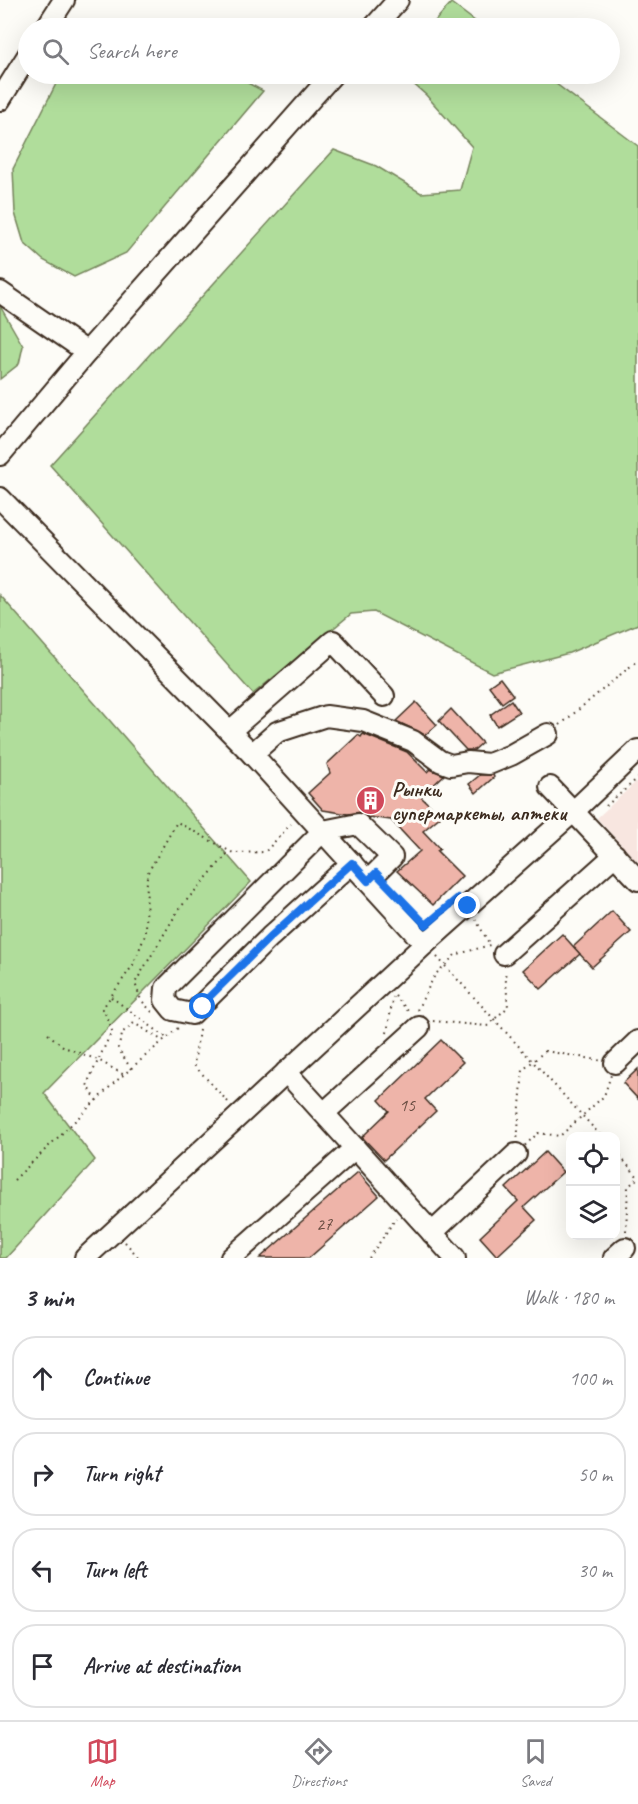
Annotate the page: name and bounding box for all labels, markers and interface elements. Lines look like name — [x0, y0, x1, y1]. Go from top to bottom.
search box — [18, 18, 620, 84]
icon: search — [39, 35, 72, 68]
text: Search here — [87, 37, 177, 65]
place label: Рынки, супермаркеты, аптеки — [392, 776, 568, 826]
building icon: Рынки, супермаркеты, аптеки — [355, 785, 387, 817]
route end — [454, 892, 480, 918]
route start — [189, 993, 215, 1019]
house number: 15 — [399, 1094, 416, 1116]
map controls — [566, 1132, 620, 1240]
button: locate — [566, 1132, 620, 1186]
button: layers — [566, 1186, 620, 1240]
house number: 27 — [316, 1213, 333, 1235]
text: 3 min — [24, 1281, 74, 1314]
text: Walk · 180 m — [524, 1285, 614, 1310]
icon: ahead — [26, 1362, 59, 1395]
text: Continue — [83, 1364, 149, 1392]
text: 100 m — [569, 1366, 612, 1391]
icon: right — [26, 1458, 59, 1491]
text: Turn right — [83, 1460, 160, 1488]
text: 50 m — [578, 1462, 612, 1487]
icon: left — [26, 1554, 59, 1587]
text: Turn left — [83, 1556, 147, 1584]
text: 30 m — [578, 1558, 612, 1583]
icon: arrive — [26, 1650, 59, 1683]
text: Arrive at destination — [83, 1652, 240, 1680]
tab: Map — [86, 1735, 119, 1791]
tab: Directions — [291, 1735, 347, 1791]
tab: Saved — [519, 1735, 552, 1791]

